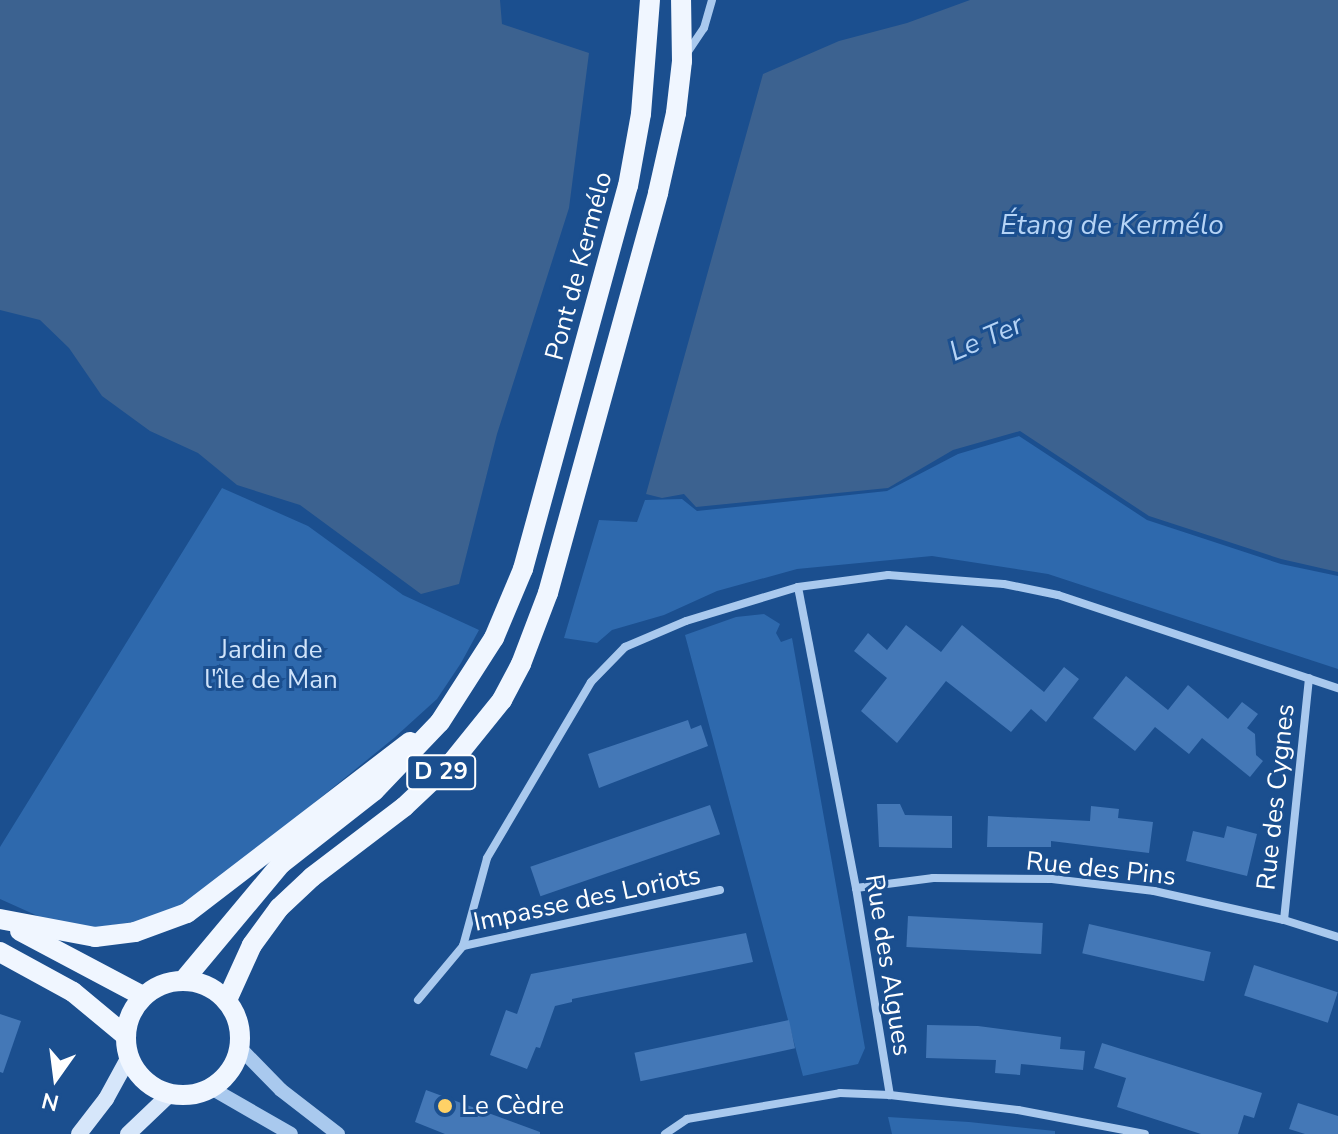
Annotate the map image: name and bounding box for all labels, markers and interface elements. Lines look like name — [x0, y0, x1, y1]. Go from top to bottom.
street label: Pont de Kermélo — [539, 168, 619, 364]
water label: Étang de Kermélo — [1000, 208, 1224, 242]
water label: Le Ter — [944, 308, 1028, 368]
park label: Jardin de l'île de Man — [204, 634, 338, 696]
street label: Rue des Cygnes — [1251, 702, 1301, 892]
road number: D 29 — [405, 752, 477, 792]
street label: Rue des Pins — [1025, 846, 1177, 892]
street label: Impasse des Loriots — [471, 860, 703, 938]
street label: Rue des Algues — [858, 872, 918, 1058]
north arrow — [16, 1038, 96, 1118]
text: N — [39, 1085, 62, 1118]
place label: Le Cèdre — [461, 1090, 564, 1122]
marker: Le Cèdre — [436, 1097, 454, 1115]

